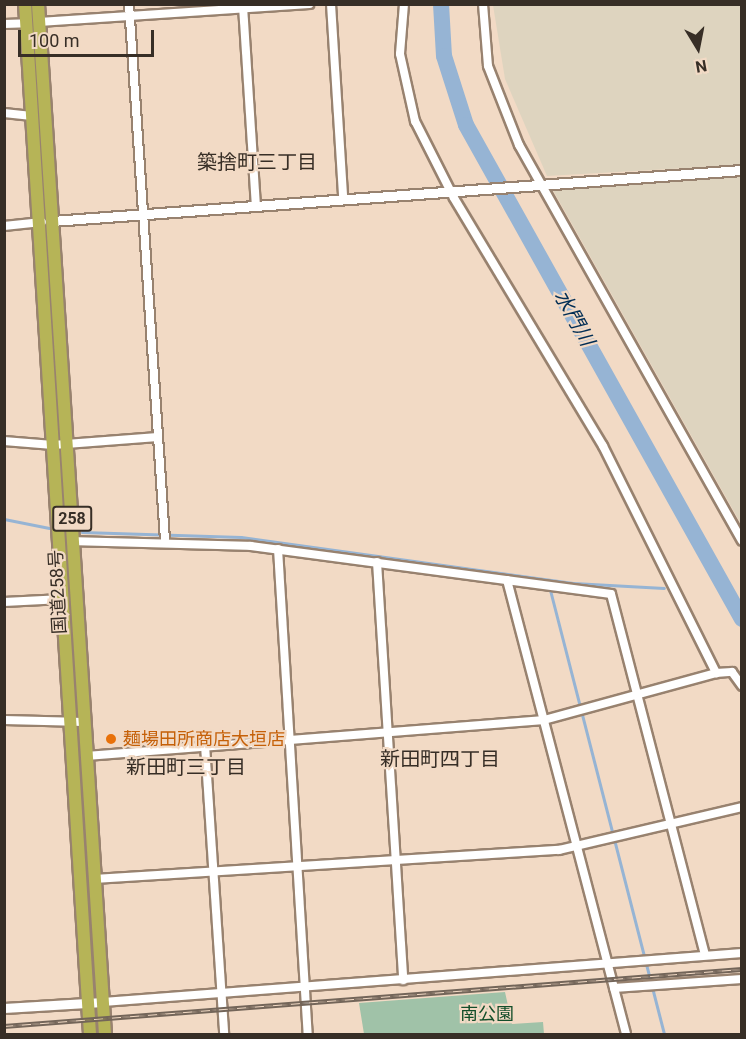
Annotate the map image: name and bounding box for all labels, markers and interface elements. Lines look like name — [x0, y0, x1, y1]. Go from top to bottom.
scale bar — [21, 18, 158, 56]
north arrow — [668, 18, 728, 78]
text: 100 m — [29, 30, 80, 51]
text: N — [694, 56, 708, 77]
district label: 築捨町三丁目 — [197, 150, 317, 174]
water label: 水門川 — [549, 286, 599, 350]
road number: 258 — [51, 506, 93, 532]
street label: 国道258号 — [45, 549, 71, 635]
place label: 麺場田所商店大垣店 — [123, 728, 285, 750]
marker: 麺場田所商店大垣店 — [104, 732, 118, 746]
district label: 新田町四丁目 — [380, 747, 500, 771]
district label: 新田町三丁目 — [126, 755, 246, 779]
park label: 南公園 — [460, 1003, 514, 1025]

